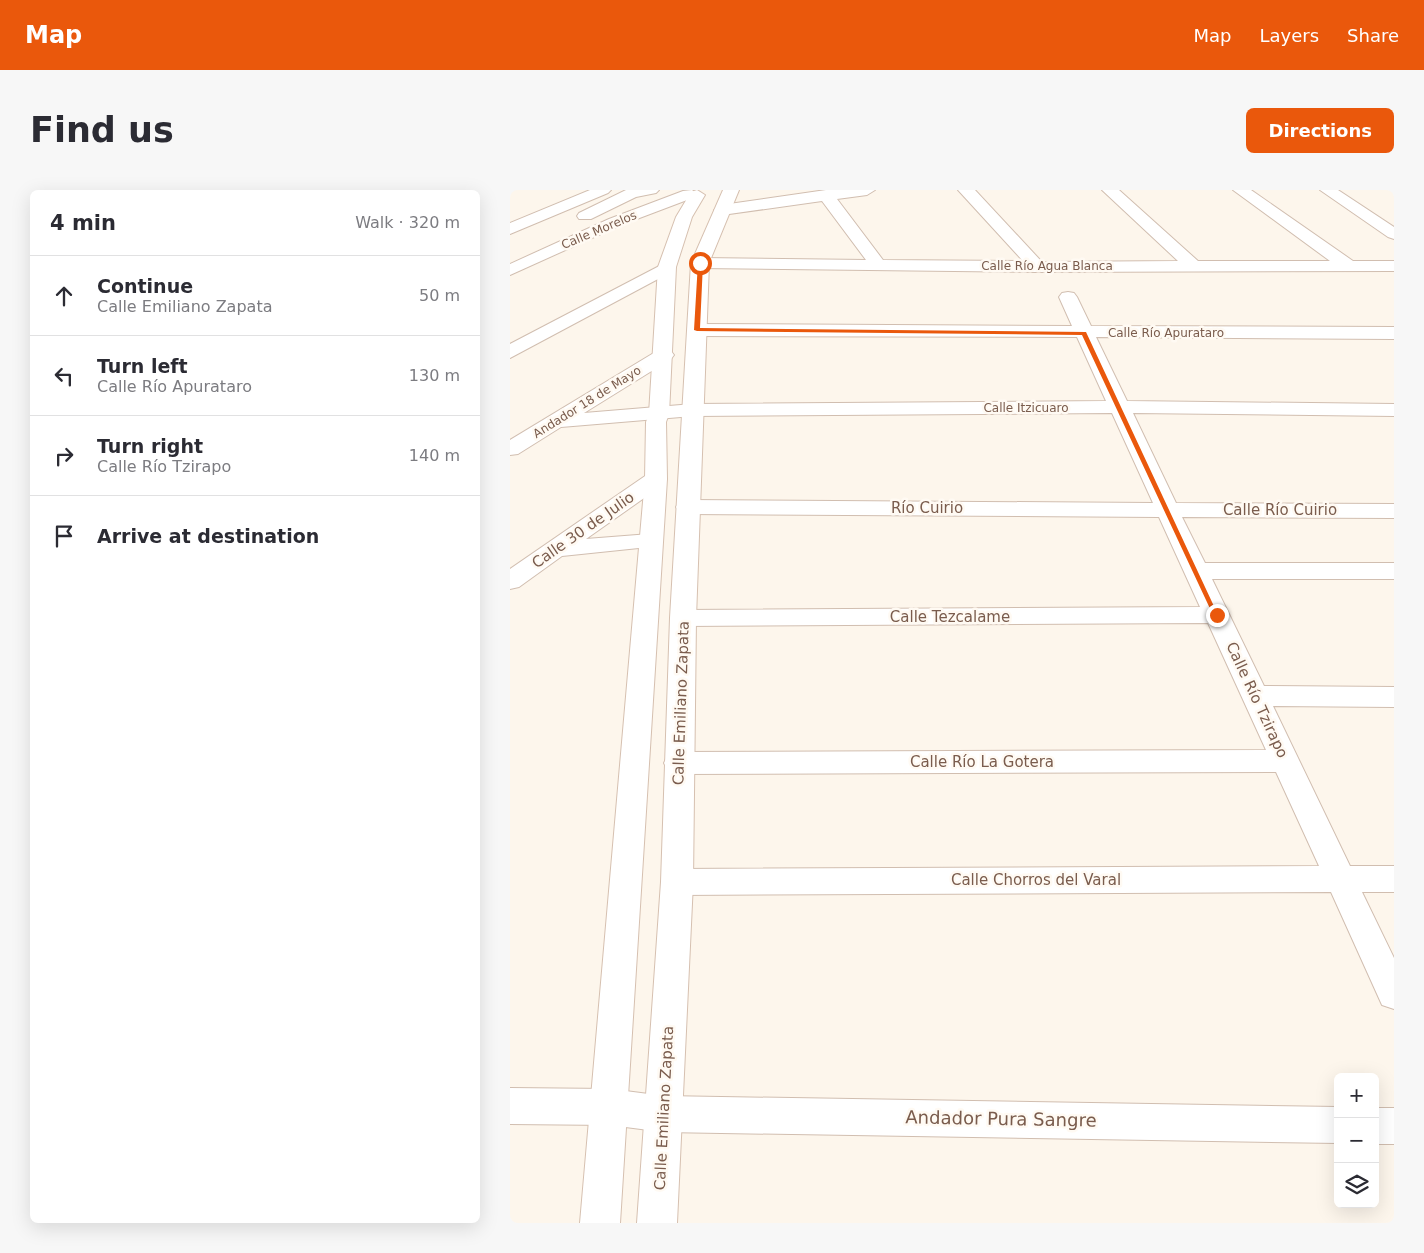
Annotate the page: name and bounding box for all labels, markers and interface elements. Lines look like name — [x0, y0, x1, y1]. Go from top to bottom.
text: Map — [25, 21, 82, 49]
text: Map — [1193, 25, 1231, 46]
text: Layers — [1259, 25, 1319, 46]
text: Share — [1347, 25, 1399, 46]
button: Directions — [1246, 108, 1394, 153]
text: Find us — [30, 110, 174, 150]
street label: Calle Morelos — [559, 208, 639, 252]
text: 4 min — [50, 211, 116, 235]
text: Walk · 320 m — [355, 213, 460, 232]
route start — [689, 252, 712, 275]
street label: Calle Río Agua Blanca — [981, 259, 1113, 273]
text: Continue — [97, 275, 193, 297]
icon: ahead — [50, 282, 78, 310]
text: 50 m — [419, 286, 460, 305]
text: Calle Emiliano Zapata — [97, 297, 272, 316]
street label: Calle Río Apurataro — [1108, 326, 1224, 340]
text: Turn left — [97, 355, 188, 377]
icon: left — [50, 362, 78, 390]
street label: Andador 18 de Mayo — [530, 363, 644, 441]
text: 130 m — [409, 366, 460, 385]
text: Calle Río Apurataro — [97, 377, 252, 396]
street label: Calle Itzicuaro — [983, 401, 1069, 415]
text: Turn right — [97, 435, 203, 457]
icon: right — [50, 442, 78, 470]
text: 140 m — [409, 446, 460, 465]
text: Calle Río Tzirapo — [97, 457, 231, 476]
street label: Calle 30 de Julio — [528, 488, 638, 572]
street label: Río Cuirio — [891, 499, 963, 517]
street label: Calle Río Cuirio — [1223, 501, 1337, 519]
icon: arrive — [50, 522, 78, 550]
text: Arrive at destination — [97, 525, 319, 547]
route end — [1206, 604, 1229, 627]
street label: Calle Tezcalame — [890, 608, 1010, 626]
street label: Calle Emiliano Zapata — [669, 620, 693, 786]
street label: Calle Río Tzirapo — [1222, 639, 1292, 761]
street label: Calle Río La Gotera — [910, 753, 1054, 771]
street label: Calle Chorros del Varal — [951, 871, 1121, 889]
street label: Calle Emiliano Zapata — [651, 1025, 677, 1191]
map controls — [1334, 1073, 1379, 1208]
button: + — [1334, 1073, 1379, 1118]
street label: Andador Pura Sangre — [905, 1106, 1097, 1131]
button: − — [1334, 1118, 1379, 1163]
button: layers — [1334, 1163, 1379, 1208]

